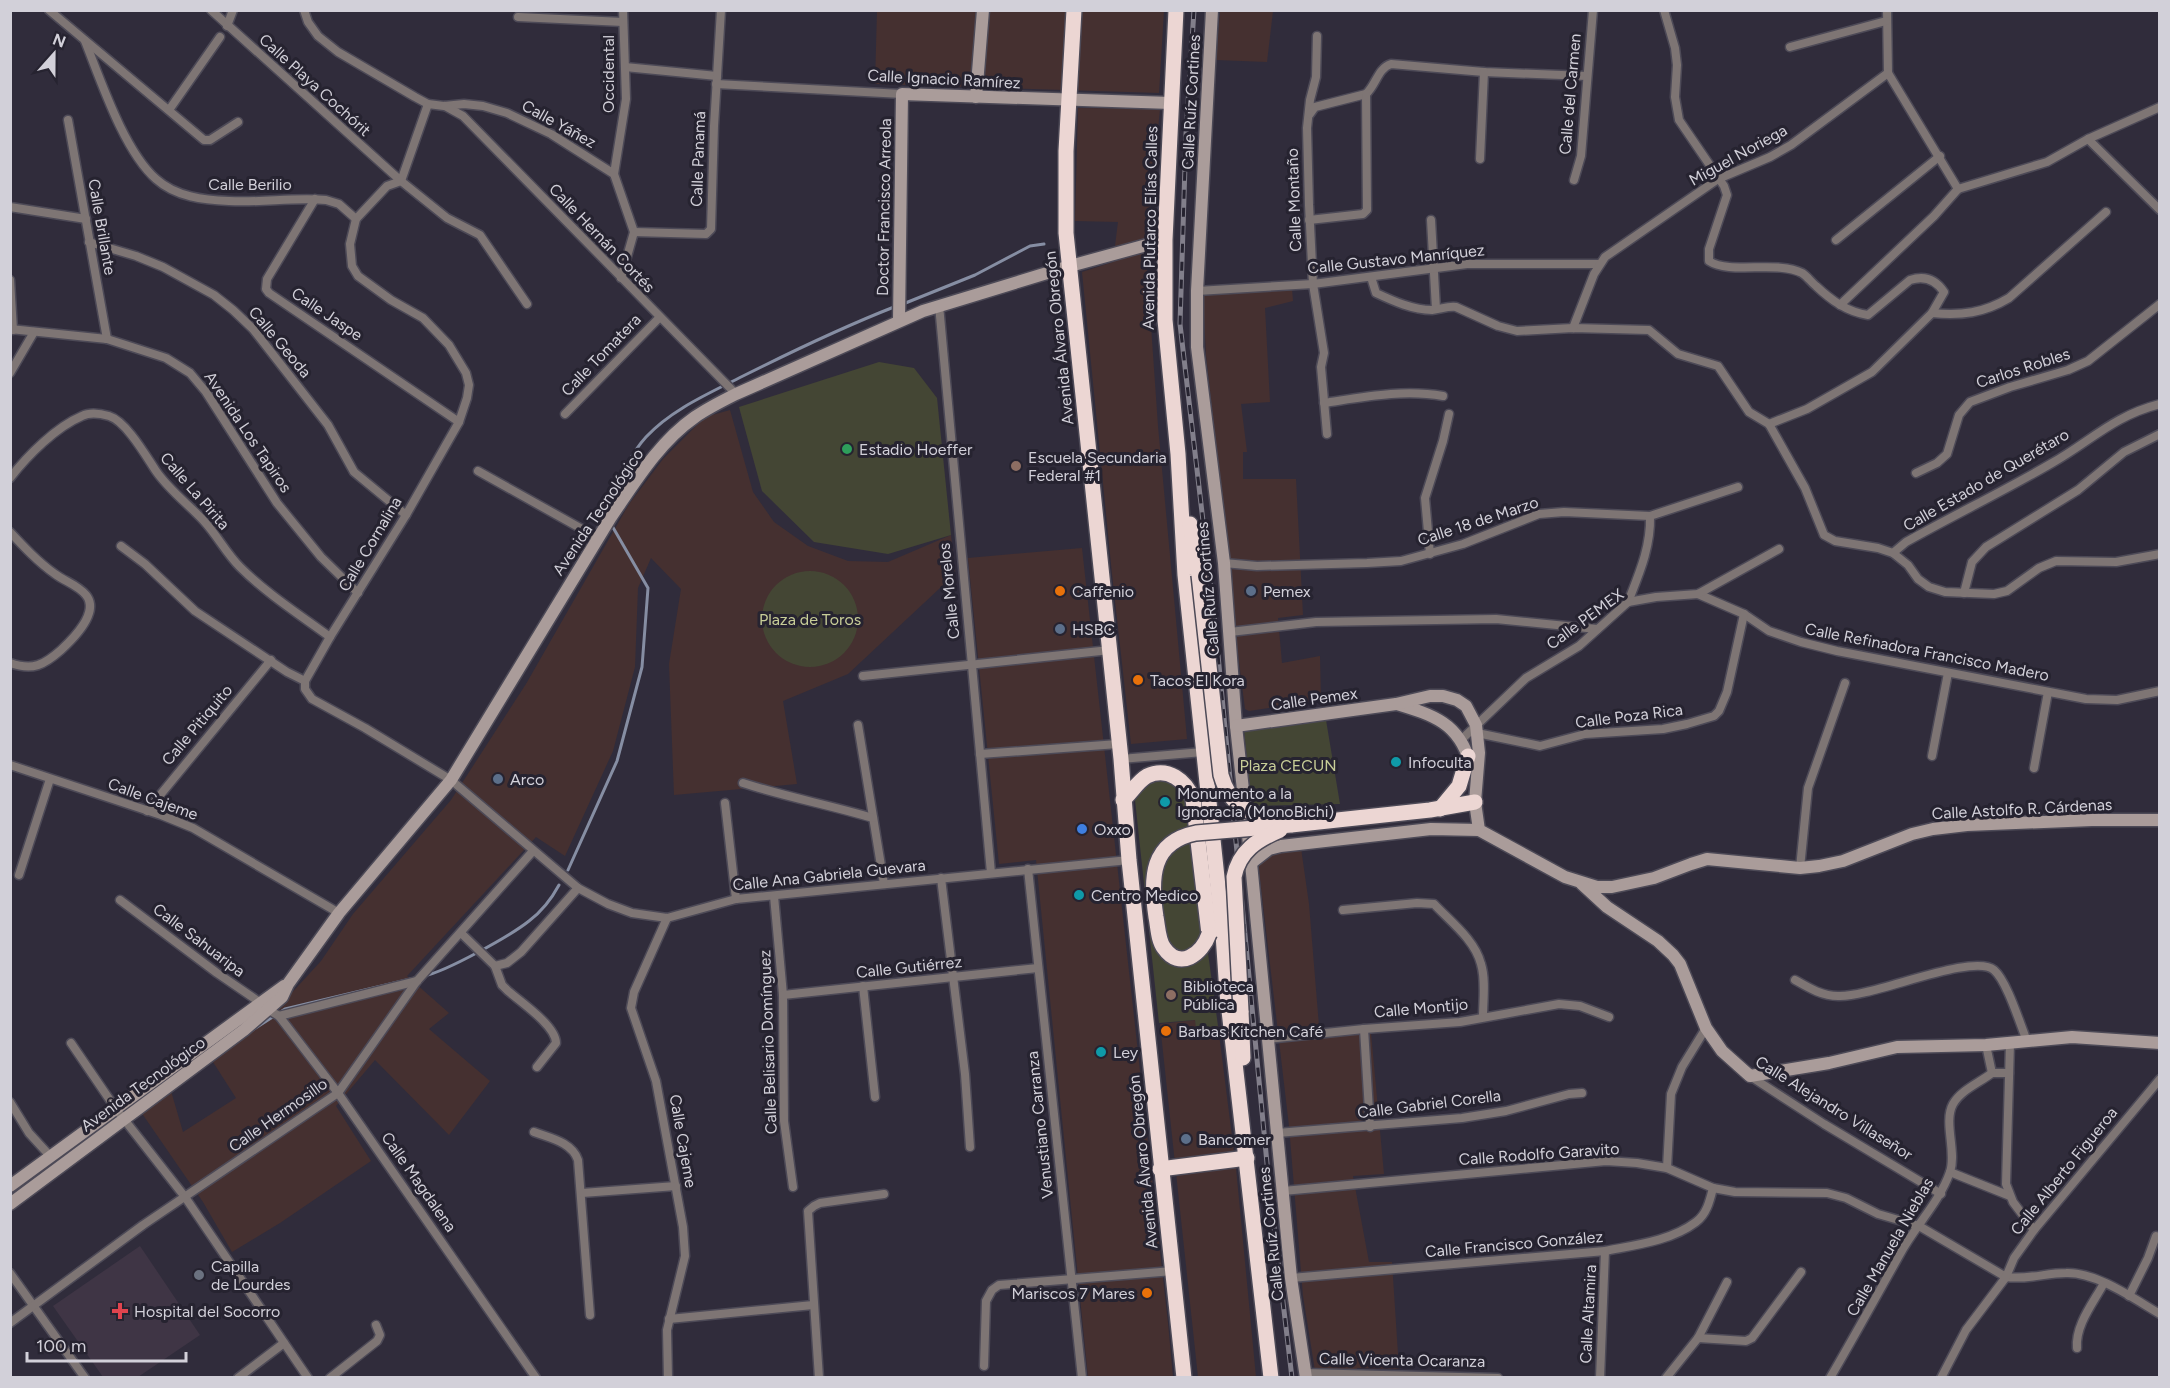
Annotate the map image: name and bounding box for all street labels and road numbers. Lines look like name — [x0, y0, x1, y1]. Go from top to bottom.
street label: Calle Playa Cochórit — [255, 30, 375, 140]
street label: Calle del Carmen — [1555, 33, 1585, 155]
street label: Calle Ruíz Cortines — [1178, 34, 1204, 170]
street label: Occidental — [599, 35, 618, 113]
street label: Calle Ignacio Ramírez — [867, 65, 1021, 93]
street label: Calle Yáñez — [519, 96, 599, 152]
street label: Calle Panamá — [687, 111, 709, 207]
street label: Doctor Francisco Arreola — [873, 118, 895, 296]
street label: Miguel Noriega — [1686, 120, 1790, 190]
street label: Avenida Plutarco Elías Calles — [1139, 126, 1161, 330]
street label: Calle Montaño — [1283, 148, 1305, 252]
street label: Calle Berilio — [208, 175, 292, 194]
street label: Calle Brillante — [84, 177, 120, 277]
street label: Calle Hernán Cortés — [545, 180, 659, 296]
street label: Calle Gustavo Manríquez — [1307, 240, 1486, 278]
street label: Avenida Álvaro Obregón — [1040, 250, 1078, 426]
street label: Calle Jaspe — [288, 283, 366, 345]
street label: Calle Geoda — [245, 303, 315, 381]
street label: Calle Tomatera — [557, 310, 645, 400]
street label: Carlos Robles — [1974, 344, 2072, 392]
street label: Avenida Los Tapiros — [200, 368, 296, 496]
street label: Calle Estado de Querétaro — [1900, 425, 2072, 535]
street label: Avenida Tecnológico — [548, 445, 648, 579]
street label: Calle La Pirita — [156, 448, 234, 534]
street label: Calle 18 de Marzo — [1415, 492, 1541, 550]
street label: Calle Cornalina — [334, 493, 406, 595]
street label: Calle Ruíz Cortines — [1193, 521, 1223, 657]
street label: Calle Morelos — [935, 542, 963, 640]
street label: Calle PEMEX — [1543, 584, 1628, 653]
street label: Calle Refinadora Francisco Madero — [1803, 619, 2051, 685]
street label: Calle Pitiquito — [158, 681, 236, 769]
street label: Calle Pemex — [1270, 683, 1359, 714]
street label: Calle Poza Rica — [1574, 700, 1684, 732]
street label: Calle Cajeme — [105, 774, 201, 824]
street label: Calle Astolfo R. Cárdenas — [1931, 795, 2113, 823]
street label: Calle Ana Gabriela Guevara — [732, 855, 926, 895]
street label: Calle Sahuaripa — [149, 899, 249, 981]
street label: Calle Belisario Domínguez — [755, 949, 781, 1135]
street label: Calle Gutiérrez — [855, 952, 963, 982]
street label: Calle Montijo — [1373, 994, 1469, 1022]
street label: Avenida Tecnológico — [77, 1033, 209, 1135]
street label: Venustiano Carranza — [1023, 1050, 1057, 1200]
street label: Calle Alejandro Villaseñor — [1752, 1052, 1917, 1165]
street label: Calle Hermosillo — [225, 1074, 331, 1156]
street label: Avenida Álvaro Obregón — [1124, 1074, 1162, 1250]
street label: Calle Gabriel Corella — [1356, 1086, 1502, 1122]
street label: Calle Cajeme — [665, 1093, 701, 1189]
street label: Calle Alberto Figueroa — [2007, 1103, 2121, 1239]
street label: Calle Magdalena — [378, 1128, 460, 1236]
street label: Calle Rodolfo Garavito — [1458, 1139, 1620, 1169]
street label: Calle Ruíz Cortines — [1254, 1166, 1288, 1302]
street label: Calle Manuela Nieblas — [1843, 1174, 1937, 1320]
street label: Calle Francisco González — [1424, 1227, 1604, 1261]
street label: Calle Altamira — [1576, 1264, 1600, 1364]
street label: Calle Vicenta Ocaranza — [1319, 1349, 1485, 1371]

